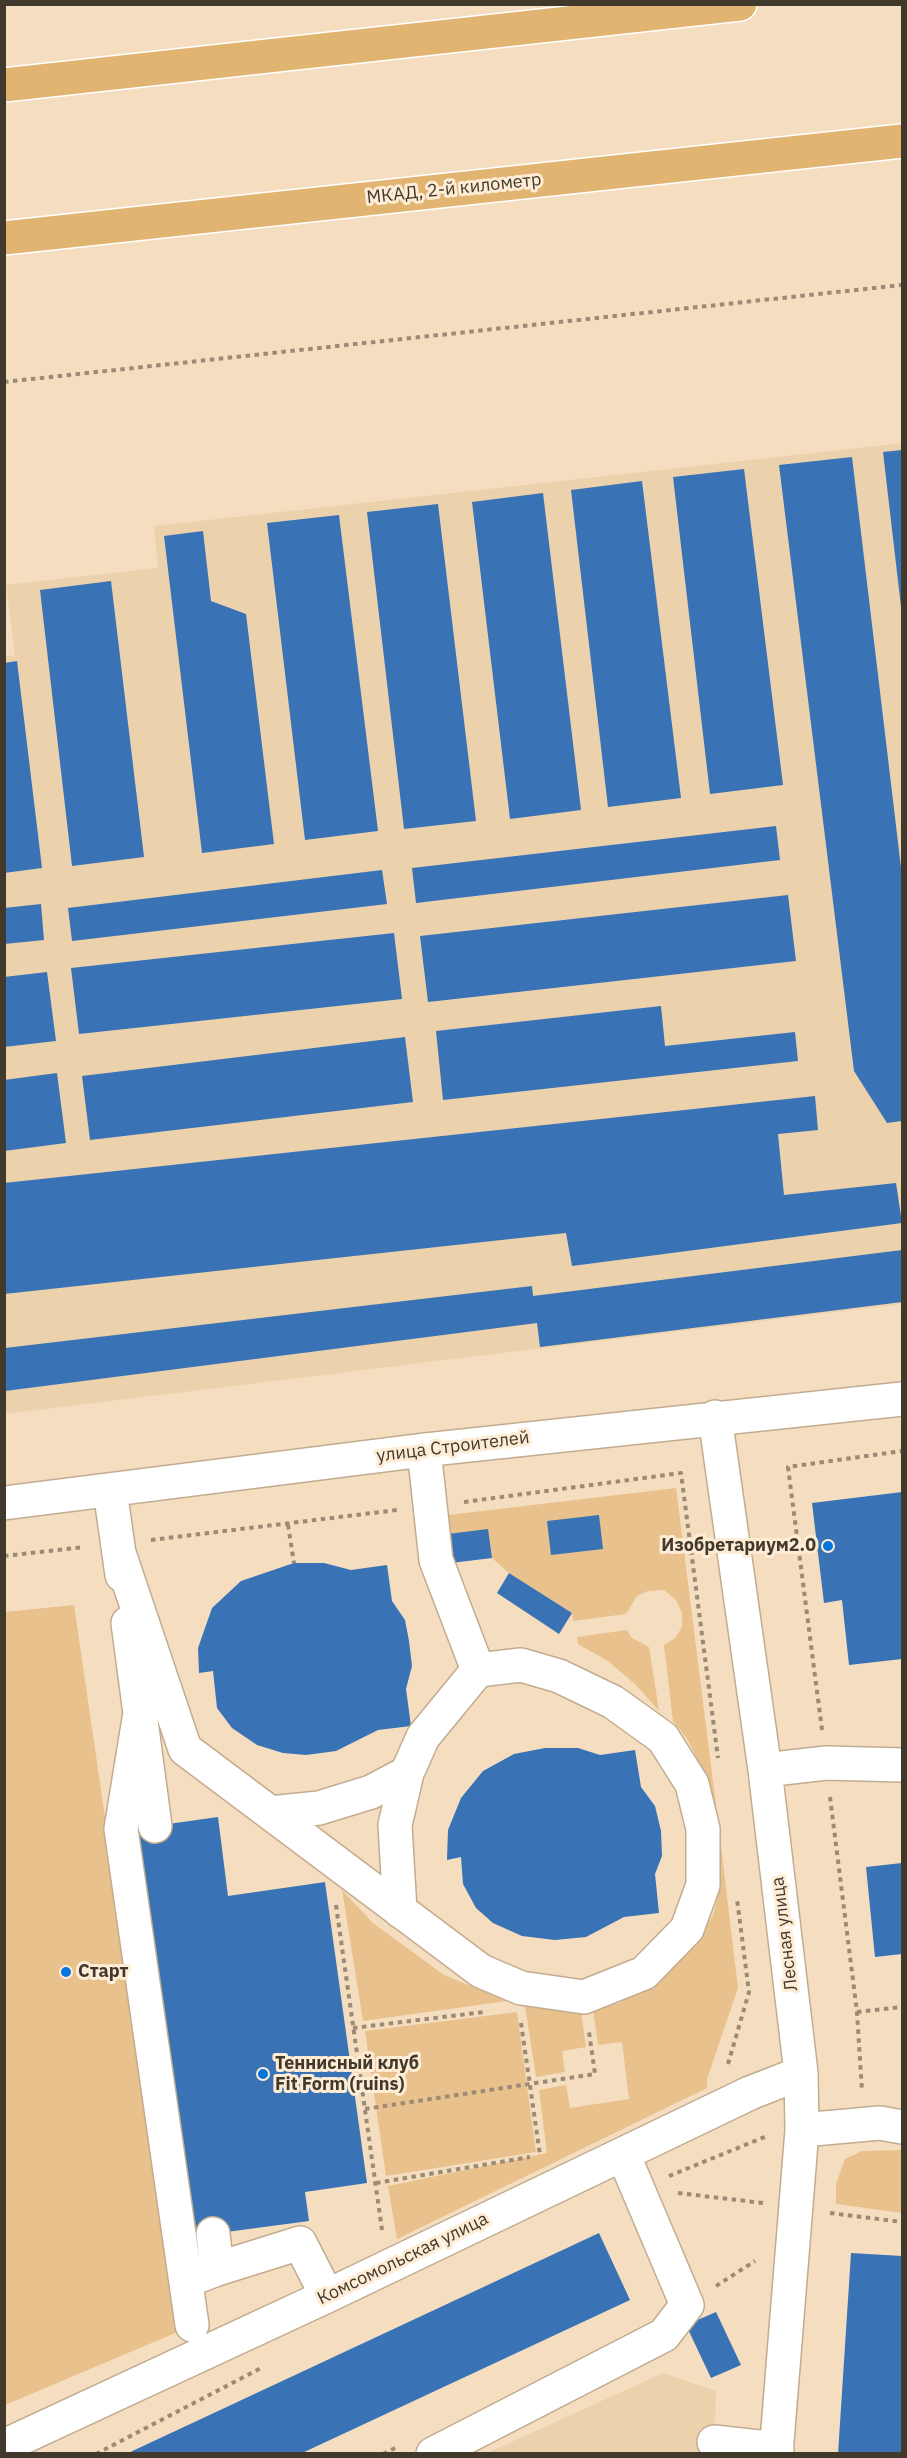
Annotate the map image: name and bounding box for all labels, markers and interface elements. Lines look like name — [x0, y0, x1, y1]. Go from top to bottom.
street label: МКАД, 2-й километр — [366, 169, 542, 209]
street label: улица Строителей — [375, 1427, 531, 1467]
place label: Изобретариум2.0 — [661, 1535, 816, 1557]
marker: Изобретариум2.0 — [821, 1539, 835, 1553]
street label: Лесная улица — [767, 1876, 803, 1992]
place label: Старт — [78, 1961, 128, 1983]
marker: Старт — [59, 1965, 73, 1979]
place label: Теннисный клуб Fit Form (ruins) — [275, 2053, 419, 2096]
marker: Теннисный клуб Fit Form (ruins) — [256, 2067, 270, 2081]
street label: Комсомольская улица — [314, 2208, 492, 2310]

